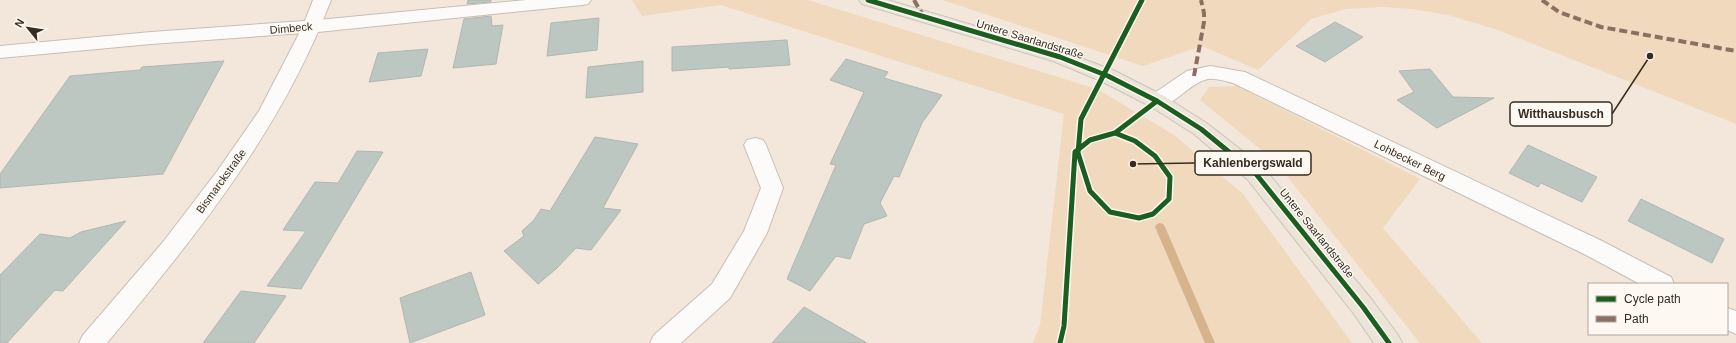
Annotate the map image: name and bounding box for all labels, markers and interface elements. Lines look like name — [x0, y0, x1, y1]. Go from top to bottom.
north arrow — [8, 8, 48, 48]
text: N — [12, 17, 27, 29]
street label: Untere Saarlandstraße — [975, 17, 1085, 61]
street label: Dimbeck — [269, 20, 313, 36]
callout: Witthausbusch — [1510, 102, 1612, 126]
text: Witthausbusch — [1518, 107, 1604, 121]
street label: Lohbecker Berg — [1372, 138, 1448, 182]
street label: Bismarckstraße — [194, 147, 248, 215]
callout: Kahlenbergswald — [1195, 151, 1311, 175]
text: Kahlenbergswald — [1203, 156, 1303, 170]
street label: Untere Saarlandstraße — [1277, 186, 1357, 280]
legend — [1588, 283, 1728, 335]
text: Cycle path — [1624, 292, 1681, 306]
text: Path — [1624, 312, 1649, 326]

